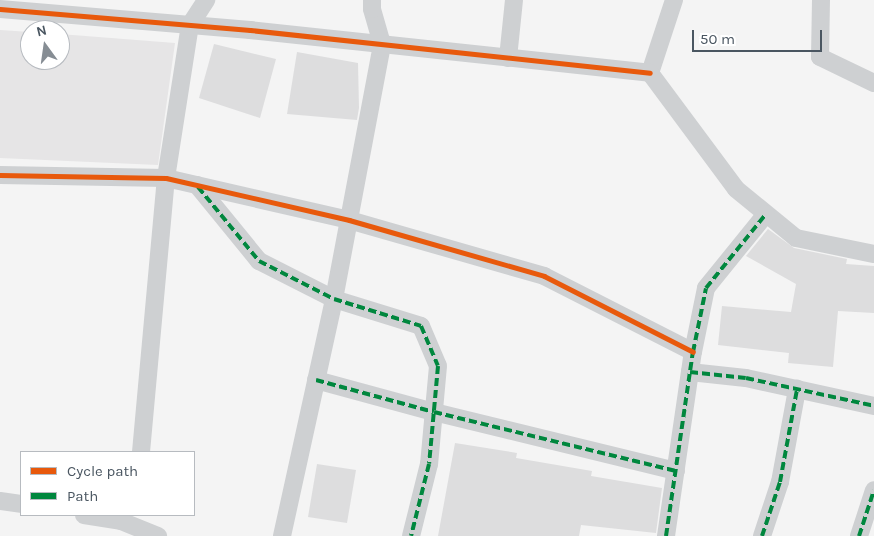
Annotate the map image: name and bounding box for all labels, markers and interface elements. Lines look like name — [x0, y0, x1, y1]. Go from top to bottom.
north arrow — [20, 20, 70, 70]
scale bar — [694, 20, 824, 52]
text: N — [35, 21, 48, 40]
text: 50 m — [700, 30, 735, 48]
legend — [20, 451, 195, 516]
text: Cycle path — [67, 462, 138, 480]
text: Path — [67, 487, 98, 505]

